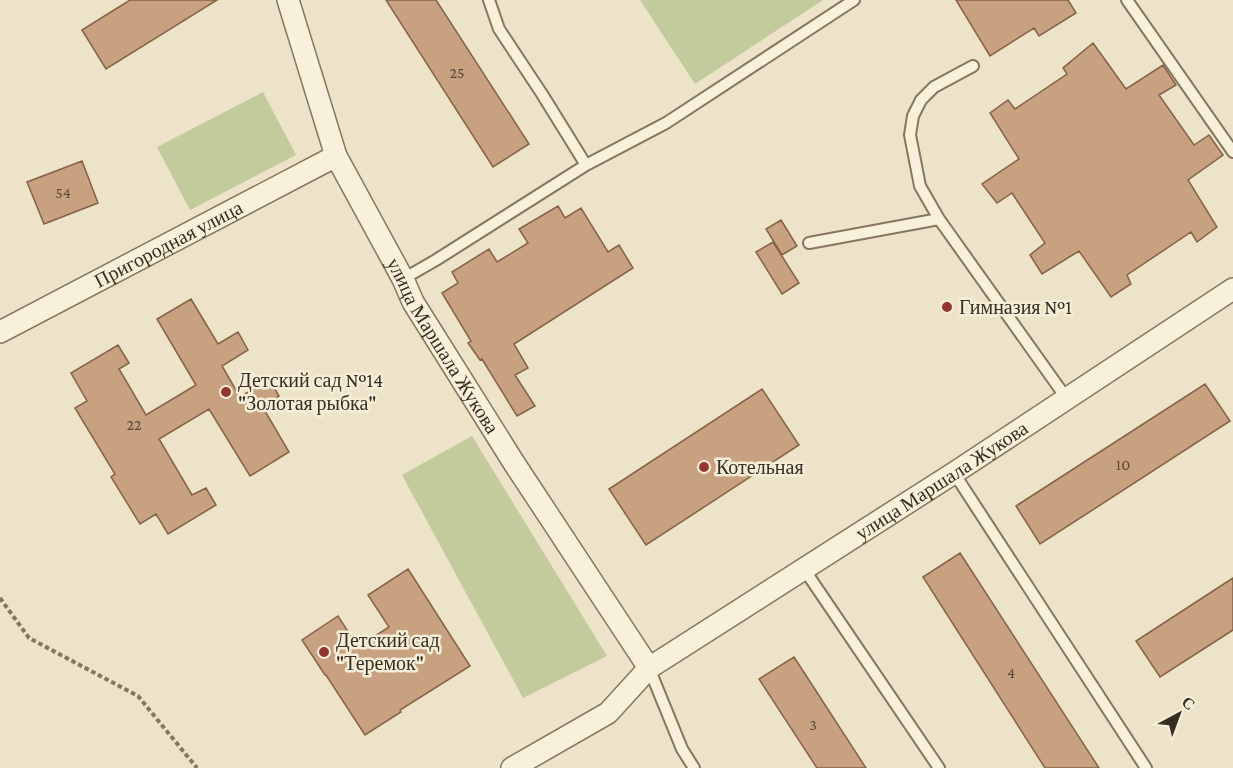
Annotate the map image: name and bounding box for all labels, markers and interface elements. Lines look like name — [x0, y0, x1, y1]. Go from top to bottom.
house number: 25 — [449, 64, 465, 81]
house number: 54 — [55, 184, 71, 201]
street label: Пригородная улица — [90, 196, 246, 292]
street label: улица Маршала Жукова — [382, 254, 504, 438]
place label: Гимназия №1 — [959, 296, 1072, 318]
marker: Гимназия №1 — [940, 300, 954, 314]
place label: Детский сад №14 "Золотая рыбка" — [238, 369, 383, 415]
marker: Детский сад №14 "Золотая рыбка" — [219, 385, 233, 399]
house number: 22 — [126, 416, 142, 433]
street label: улица Маршала Жукова — [851, 417, 1032, 545]
place label: Котельная — [716, 456, 804, 478]
house number: 10 — [1116, 456, 1130, 473]
marker: Котельная — [697, 460, 711, 474]
place label: Детский сад "Теремок" — [336, 629, 440, 675]
marker: Детский сад "Теремок" — [317, 645, 331, 659]
house number: 4 — [1007, 664, 1015, 681]
north arrow — [1149, 684, 1209, 744]
text: С — [1179, 693, 1198, 713]
house number: 3 — [809, 716, 817, 733]

